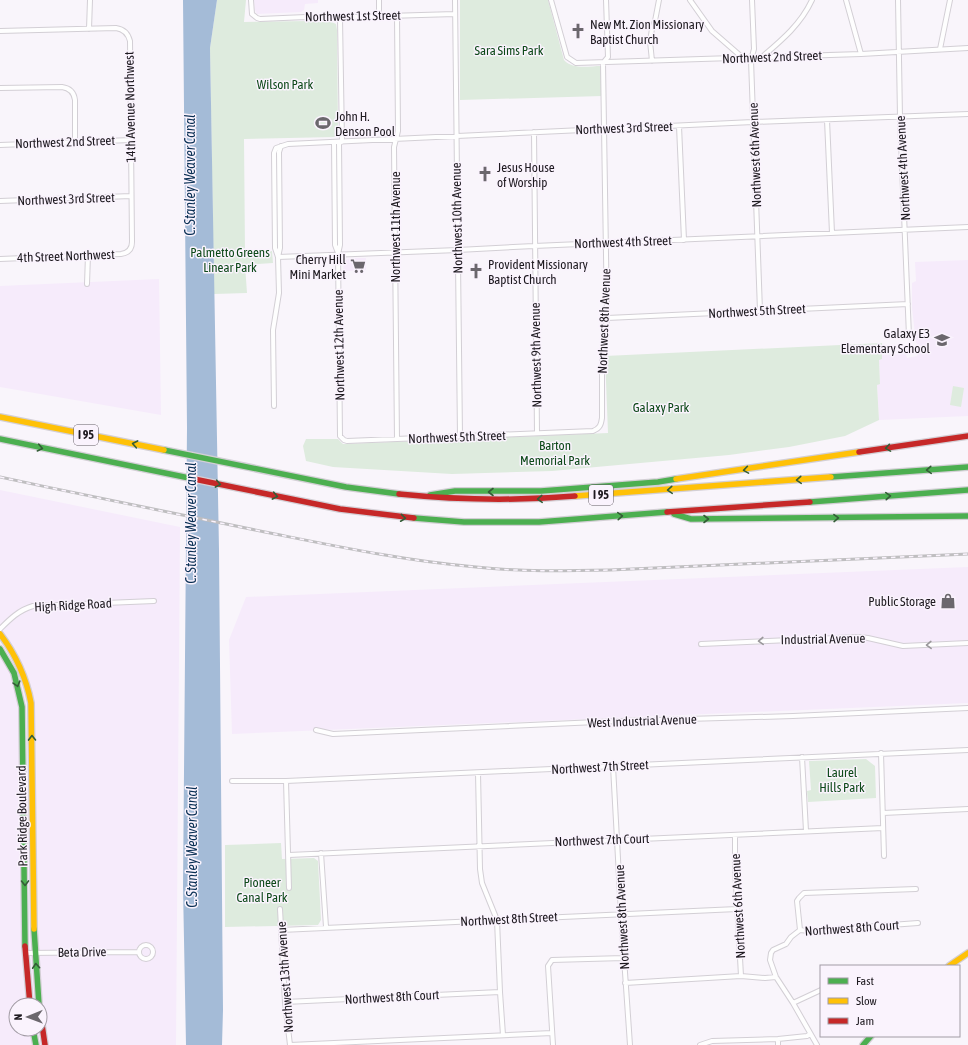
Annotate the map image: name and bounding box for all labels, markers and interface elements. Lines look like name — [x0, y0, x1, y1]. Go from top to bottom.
street label: Northwest 1st Street — [305, 8, 401, 24]
place label: New Mt. Zion Missionary Baptist Church — [590, 17, 705, 47]
church icon: New Mt. Zion Missionary Baptist Church — [569, 22, 587, 40]
park label: Sara Sims Park — [475, 43, 544, 58]
street label: Northwest 2nd Street — [722, 48, 823, 66]
street label: 14th Avenue Northwest — [122, 51, 138, 163]
park label: Wilson Park — [257, 77, 313, 92]
street label: Northwest 6th Avenue — [746, 102, 764, 208]
place label: John H. Denson Pool — [335, 109, 396, 139]
water label: C. Stanley Weaver Canal — [182, 114, 198, 236]
sports icon: John H. Denson Pool — [314, 114, 332, 132]
street label: Northwest 4th Avenue — [893, 115, 913, 221]
street label: Northwest 3rd Street — [575, 119, 673, 137]
street label: Northwest 2nd Street — [15, 133, 116, 151]
place label: Jesus House of Worship — [497, 160, 555, 190]
street label: Northwest 10th Avenue — [449, 162, 465, 274]
church icon: Jesus House of Worship — [476, 165, 494, 183]
street label: Northwest 11th Avenue — [388, 171, 403, 283]
street label: Northwest 3rd Street — [17, 190, 115, 208]
street label: Northwest 4th Street — [574, 233, 672, 251]
park label: Palmetto Greens Linear Park — [190, 245, 270, 275]
street label: 4th Street Northwest — [17, 247, 115, 265]
place label: Cherry Hill Mini Market — [290, 252, 347, 282]
supermarket icon: Cherry Hill Mini Market — [349, 257, 367, 275]
place label: Provident Missionary Baptist Church — [488, 257, 589, 287]
church icon: Provident Missionary Baptist Church — [467, 262, 485, 280]
street label: Northwest 8th Avenue — [595, 268, 613, 374]
street label: Northwest 12th Avenue — [331, 289, 347, 401]
street label: Northwest 5th Street — [708, 301, 806, 321]
street label: Northwest 9th Avenue — [528, 302, 544, 408]
place label: Galaxy E3 Elementary School — [841, 326, 931, 356]
school or university icon: Galaxy E3 Elementary School — [933, 331, 951, 349]
park label: Galaxy Park — [633, 400, 690, 415]
road number: I 95 — [74, 425, 98, 445]
street label: Northwest 5th Street — [408, 428, 506, 446]
park label: Barton Memorial Park — [520, 438, 590, 468]
one-way arrow — [131, 441, 138, 449]
one-way arrow — [37, 443, 43, 451]
one-way arrow — [885, 443, 891, 452]
water label: C. Stanley Weaver Canal — [183, 462, 199, 584]
one-way arrow — [742, 465, 749, 474]
one-way arrow — [926, 465, 932, 474]
one-way arrow — [796, 475, 803, 484]
one-way arrow — [215, 480, 221, 488]
road number: I 95 — [589, 485, 613, 505]
one-way arrow — [667, 485, 673, 494]
one-way arrow — [488, 488, 494, 496]
one-way arrow — [272, 491, 278, 499]
one-way arrow — [885, 491, 891, 500]
one-way arrow — [537, 495, 543, 503]
one-way arrow — [617, 511, 623, 520]
one-way arrow — [400, 513, 406, 522]
one-way arrow — [833, 514, 839, 522]
one-way arrow — [703, 515, 709, 523]
shop icon: Public Storage — [939, 592, 957, 610]
place label: Public Storage — [868, 594, 936, 609]
street label: High Ridge Road — [34, 595, 112, 615]
street label: Industrial Avenue — [781, 631, 865, 647]
one-way arrow — [758, 637, 764, 645]
one-way arrow — [926, 641, 932, 649]
one-way arrow — [12, 680, 21, 687]
street label: West Industrial Avenue — [587, 712, 697, 730]
one-way arrow — [28, 735, 36, 741]
street label: Northwest 7th Street — [551, 757, 649, 777]
street label: Park Ridge Boulevard — [14, 765, 30, 867]
park label: Laurel Hills Park — [819, 765, 865, 795]
water label: C. Stanley Weaver Canal — [184, 786, 200, 908]
street label: Northwest 7th Court — [554, 831, 650, 849]
street label: Northwest 6th Avenue — [728, 853, 748, 959]
street label: Northwest 8th Avenue — [612, 864, 632, 970]
park label: Pioneer Canal Park — [236, 875, 288, 905]
one-way arrow — [20, 880, 29, 886]
street label: Northwest 8th Street — [460, 909, 558, 929]
street label: Northwest 8th Court — [804, 917, 900, 939]
street label: Northwest 13th Avenue — [274, 921, 296, 1033]
street label: Beta Drive — [57, 944, 107, 960]
one-way arrow — [31, 963, 40, 969]
legend — [820, 965, 960, 1037]
text: Fast — [856, 974, 874, 988]
street label: Northwest 8th Court — [344, 987, 440, 1007]
text: Slow — [856, 994, 877, 1008]
north arrow — [8, 997, 48, 1037]
text: N — [12, 1014, 24, 1021]
text: Jam — [856, 1014, 874, 1028]

